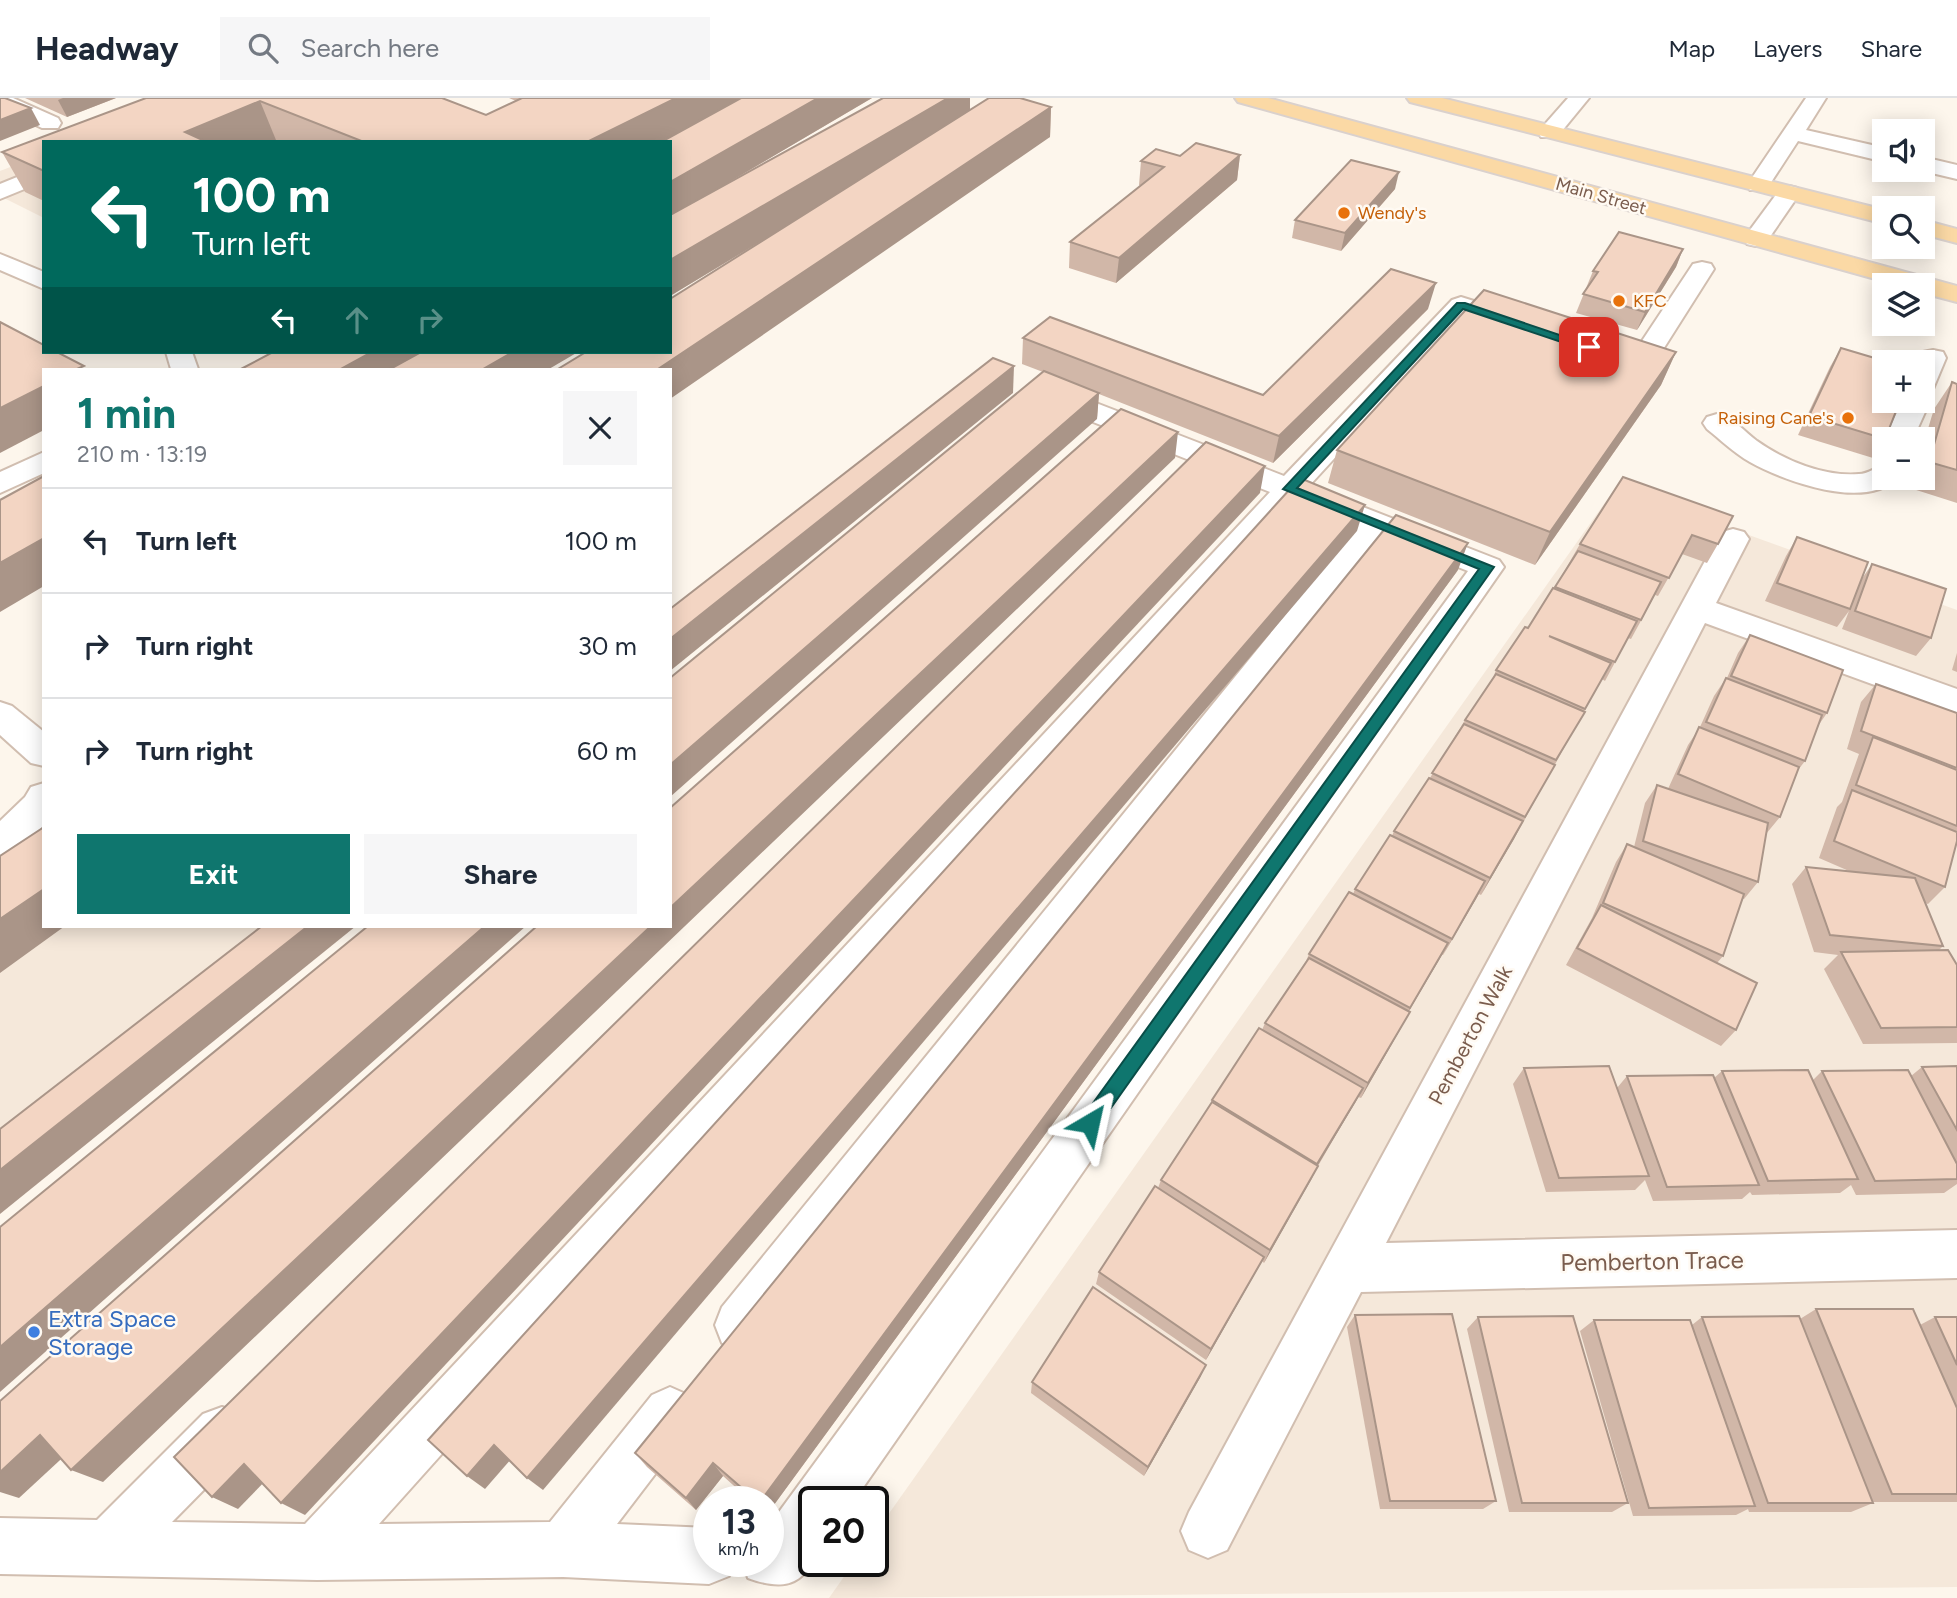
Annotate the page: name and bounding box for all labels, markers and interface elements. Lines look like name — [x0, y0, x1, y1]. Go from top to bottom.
search box — [220, 17, 710, 80]
text: Headway — [35, 29, 178, 68]
icon: search — [244, 29, 282, 67]
text: Search here — [300, 32, 439, 64]
text: Map — [1668, 34, 1715, 63]
text: Layers — [1753, 34, 1822, 63]
text: Share — [1860, 34, 1922, 63]
map controls — [1872, 119, 1935, 490]
button: sound — [1872, 119, 1935, 182]
text: 100 m — [192, 165, 331, 224]
icon: left — [77, 168, 168, 259]
street label: Main Street — [1553, 173, 1649, 220]
button: search — [1872, 196, 1935, 259]
place label: Wendy's — [1358, 202, 1426, 224]
marker: Wendy's — [1336, 205, 1352, 221]
text: Turn left — [192, 225, 311, 263]
button: layers — [1872, 273, 1935, 336]
place label: KFC — [1633, 290, 1667, 312]
marker: KFC — [1611, 293, 1627, 309]
icon: left — [265, 301, 303, 339]
icon: ahead — [338, 301, 376, 339]
icon: right — [411, 301, 449, 339]
pin — [1559, 317, 1619, 377]
icon: arrive — [1570, 328, 1608, 366]
button: + — [1872, 350, 1935, 413]
text: 1 min — [77, 388, 176, 439]
button: close — [563, 391, 637, 465]
place label: Raising Cane's — [1718, 407, 1834, 429]
marker: Raising Cane's — [1840, 410, 1856, 426]
button: − — [1872, 427, 1935, 490]
text: 210 m · 13:19 — [77, 440, 207, 468]
icon: left — [77, 522, 115, 560]
text: Turn left — [136, 525, 237, 557]
text: 100 m — [564, 525, 637, 557]
icon: right — [77, 627, 115, 665]
text: Turn right — [136, 630, 253, 662]
text: 30 m — [578, 630, 637, 662]
icon: right — [77, 732, 115, 770]
text: Turn right — [136, 735, 253, 767]
text: 60 m — [577, 735, 637, 767]
button: Exit — [77, 834, 350, 914]
button: Share — [364, 834, 637, 914]
street label: Pemberton Walk — [1423, 960, 1518, 1109]
position arrow — [1053, 1086, 1127, 1160]
street label: Pemberton Trace — [1560, 1245, 1744, 1277]
place label: Extra Space Storage — [48, 1304, 176, 1361]
marker: Extra Space Storage — [26, 1324, 42, 1340]
speed limit sign: 20 — [798, 1486, 889, 1577]
text: 13 — [721, 1501, 756, 1543]
text: km/h — [718, 1538, 759, 1560]

